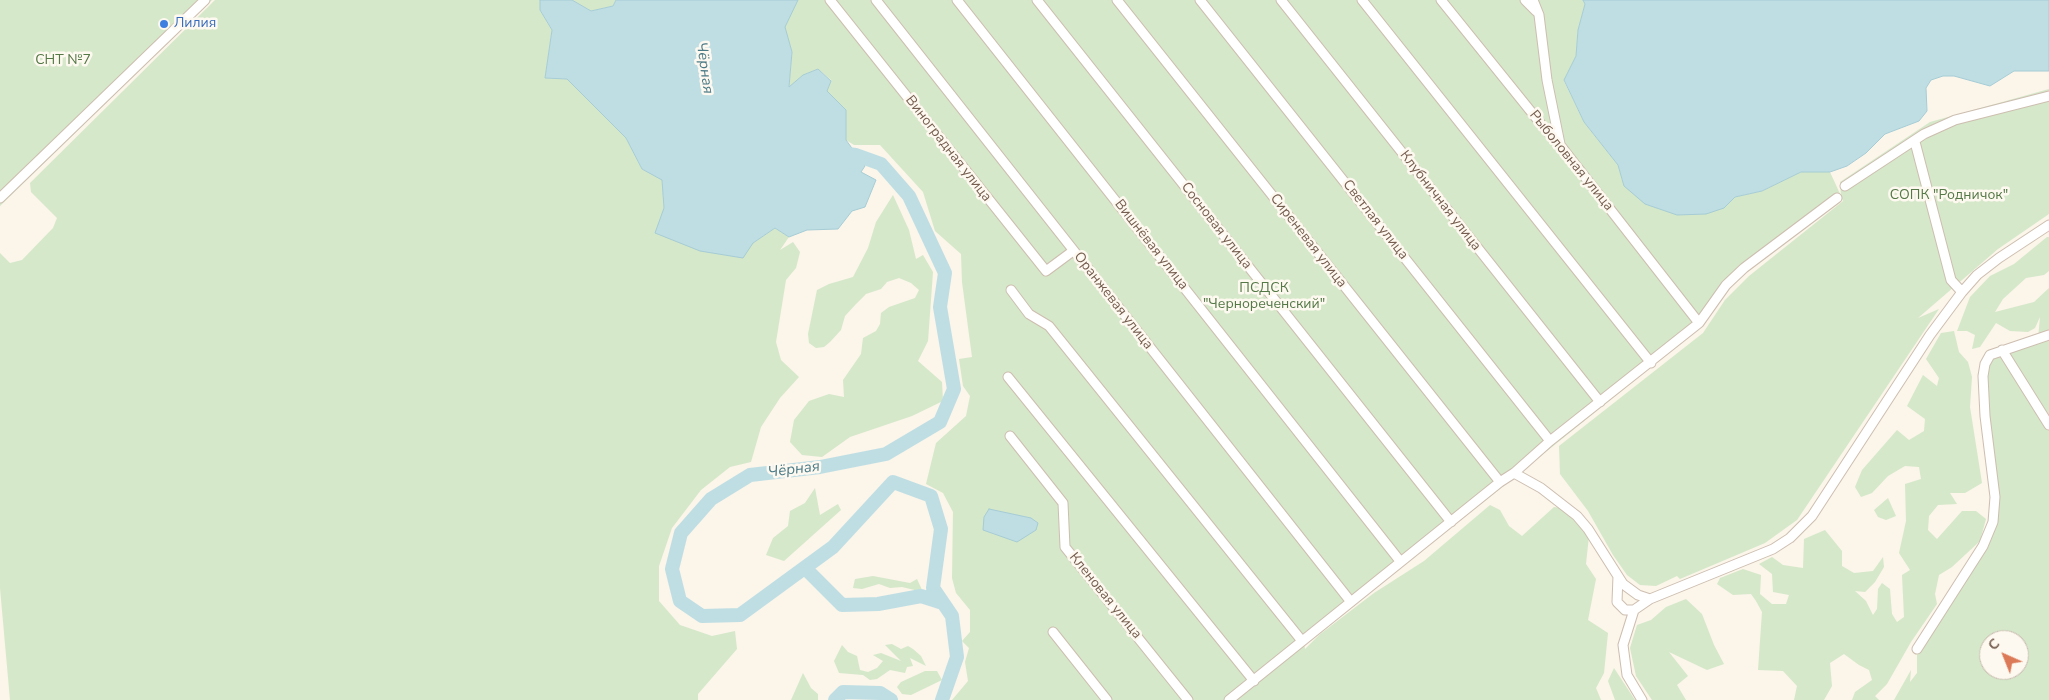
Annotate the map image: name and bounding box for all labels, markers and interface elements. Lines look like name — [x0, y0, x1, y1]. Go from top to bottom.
place label: Лилия — [174, 16, 216, 32]
marker: Лилия — [158, 18, 170, 30]
water label: Чёрная — [691, 41, 717, 95]
park label: СНТ №7 — [35, 53, 91, 69]
street label: Виноградная улица — [901, 93, 995, 205]
street label: Рыболовная улица — [1525, 107, 1617, 215]
street label: Клубничная улица — [1396, 148, 1484, 254]
street label: Светлая улица — [1339, 177, 1411, 263]
street label: Сосновая улица — [1177, 179, 1255, 273]
park label: СОПК "Родничок" — [1890, 188, 2008, 204]
street label: Сиреневая улица — [1266, 191, 1350, 291]
street label: Вишнёвая улица — [1111, 196, 1191, 294]
street label: Оранжевая улица — [1070, 249, 1156, 353]
park label: ПСДСК "Чернореченский" — [1203, 281, 1325, 314]
water label: Чёрная — [767, 458, 821, 482]
street label: Кленовая улица — [1065, 549, 1145, 643]
north arrow — [1979, 630, 2029, 680]
text: С — [1984, 634, 2004, 655]

